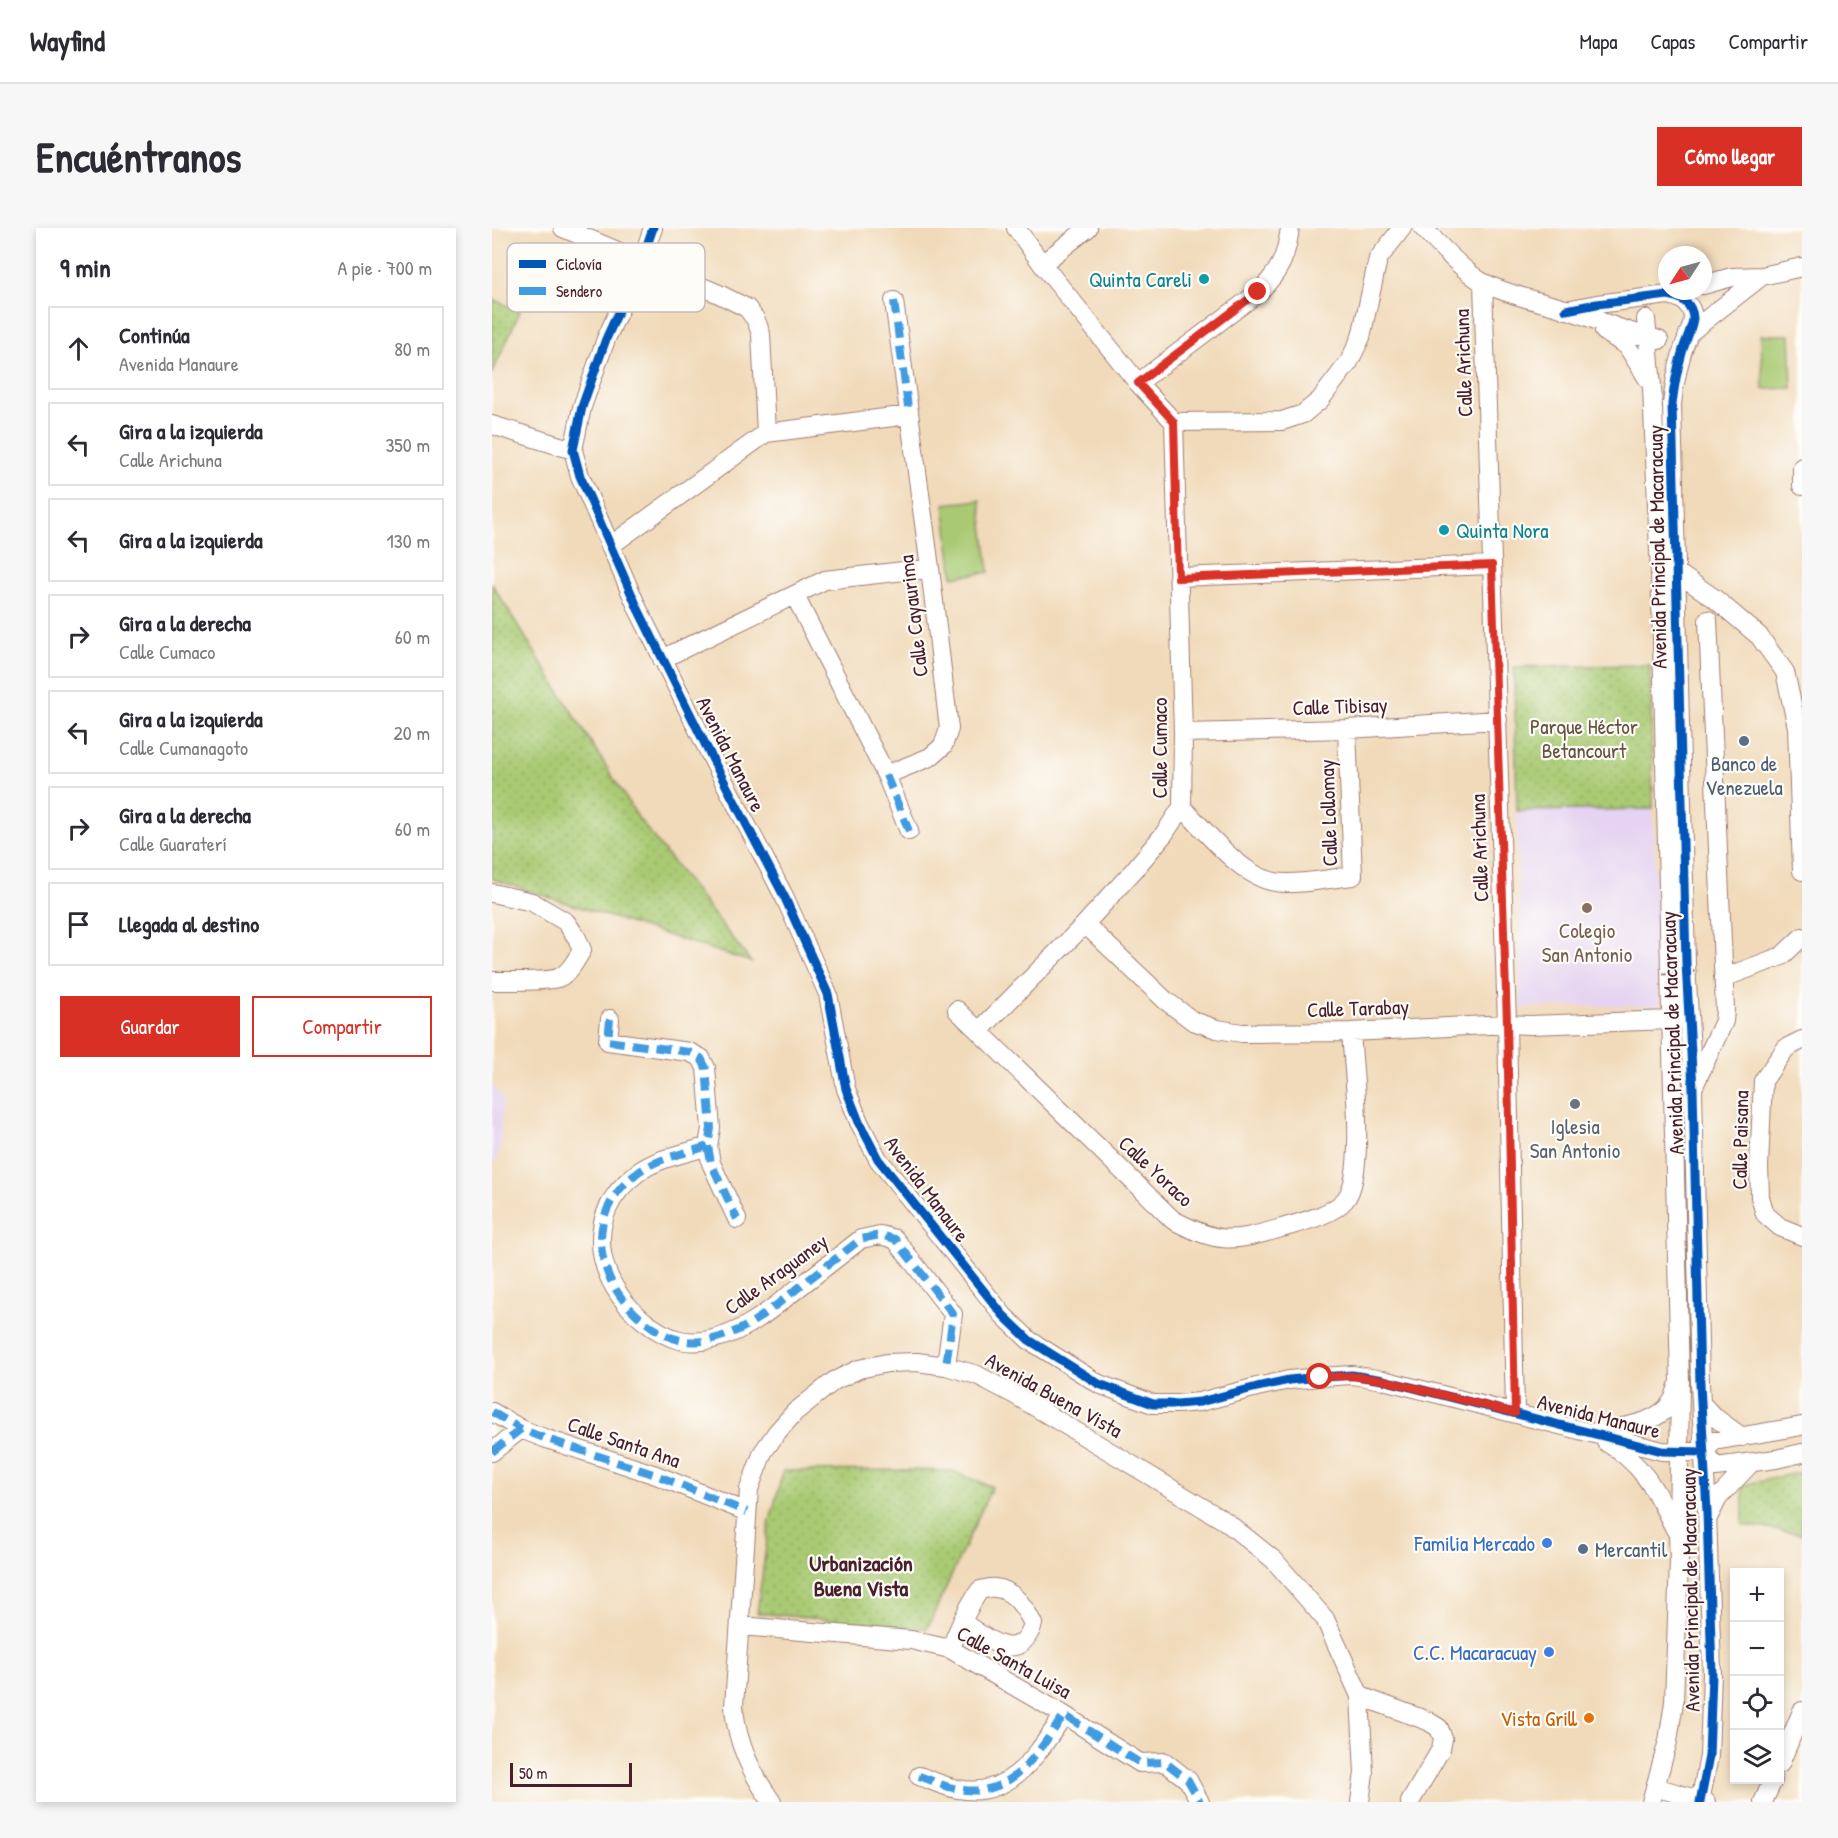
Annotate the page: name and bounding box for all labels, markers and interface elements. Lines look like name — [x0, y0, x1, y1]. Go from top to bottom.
text: Wayfind — [30, 22, 105, 60]
text: Mapa — [1579, 27, 1617, 56]
text: Capas — [1650, 27, 1695, 56]
text: Compartir — [1728, 27, 1808, 56]
button: Cómo llegar — [1657, 127, 1802, 186]
text: Encuéntranos — [36, 128, 242, 185]
legend — [507, 243, 705, 312]
north arrow — [1658, 246, 1712, 300]
text: 9 min — [60, 250, 111, 285]
text: Ciclovía — [556, 253, 602, 275]
text: A pie · 700 m — [337, 254, 432, 281]
place label: Quinta Careli — [1089, 265, 1192, 294]
marker: Quinta Careli — [1197, 272, 1211, 286]
route end — [1244, 278, 1270, 304]
text: Sendero — [556, 280, 603, 302]
street label: Calle Arichuna — [1447, 308, 1479, 418]
text: Continúa — [119, 320, 190, 350]
icon: ahead — [62, 332, 95, 365]
text: 80 m — [394, 335, 430, 362]
text: Avenida Manaure — [119, 350, 239, 377]
text: Gira a la izquierda — [119, 416, 263, 446]
street label: Avenida Principal de Macaracuay — [1640, 425, 1674, 669]
icon: left — [62, 428, 95, 461]
text: 350 m — [385, 431, 430, 458]
text: Calle Arichuna — [119, 446, 222, 473]
place label: Quinta Nora — [1456, 516, 1549, 545]
marker: Quinta Nora — [1437, 523, 1451, 537]
icon: left — [62, 524, 95, 557]
text: Gira a la izquierda — [119, 525, 263, 555]
text: 130 m — [387, 527, 430, 554]
street label: Calle Cayaurima — [891, 553, 935, 679]
text: Gira a la derecha — [119, 608, 251, 638]
icon: right — [62, 620, 95, 653]
text: 60 m — [395, 623, 430, 650]
text: Calle Cumaco — [119, 638, 215, 665]
street label: Calle Tibisay — [1292, 690, 1388, 722]
street label: Avenida Manaure — [690, 691, 772, 817]
street label: Calle Cumaco — [1145, 697, 1174, 799]
text: Gira a la izquierda — [119, 704, 263, 734]
park label: Parque Héctor Betancourt — [1530, 712, 1638, 765]
icon: left — [62, 716, 95, 749]
text: 20 m — [393, 719, 430, 746]
text: Calle Cumanagoto — [119, 734, 248, 761]
marker: Banco de Venezuela — [1737, 734, 1751, 748]
place label: Banco de Venezuela — [1705, 749, 1783, 802]
street label: Calle Lollomay — [1312, 759, 1344, 867]
street label: Calle Arichuna — [1463, 793, 1495, 903]
text: Gira a la derecha — [119, 800, 251, 830]
icon: right — [62, 812, 95, 845]
text: 60 m — [395, 815, 430, 842]
text: Calle Guaraterí — [119, 830, 227, 857]
marker: Colegio San Antonio — [1580, 901, 1594, 915]
icon: arrive — [62, 908, 95, 941]
text: Llegada al destino — [119, 909, 259, 939]
street label: Avenida Principal de Macaracuay — [1653, 911, 1691, 1155]
place label: Colegio San Antonio — [1542, 916, 1632, 969]
street label: Calle Tarabay — [1306, 992, 1410, 1024]
button: Guardar — [60, 996, 240, 1057]
button: Compartir — [252, 996, 432, 1057]
street label: Calle Paisana — [1725, 1090, 1755, 1190]
marker: Iglesia San Antonio — [1568, 1097, 1582, 1111]
place label: Iglesia San Antonio — [1530, 1112, 1620, 1165]
street label: Calle Yoraco — [1112, 1129, 1200, 1213]
street label: Avenida Manaure — [878, 1130, 976, 1248]
street label: Calle Araguaney — [718, 1227, 834, 1321]
street label: Avenida Buena Vista — [980, 1345, 1128, 1445]
route start — [1306, 1363, 1332, 1389]
street label: Avenida Manaure — [1534, 1387, 1664, 1445]
street label: Calle Santa Ana — [564, 1409, 684, 1475]
street label: Avenida Principal de Macaracuay — [1673, 1468, 1707, 1712]
place label: Familia Mercado — [1414, 1529, 1535, 1558]
place label: Mercantil — [1595, 1535, 1668, 1564]
marker: Familia Mercado — [1540, 1536, 1554, 1550]
marker: Mercantil — [1576, 1542, 1590, 1556]
district label: Urbanización Buena Vista — [809, 1548, 913, 1603]
map controls — [1730, 1568, 1784, 1784]
button: + — [1730, 1568, 1784, 1622]
street label: Calle Santa Luisa — [951, 1619, 1077, 1705]
button: − — [1730, 1622, 1784, 1676]
place label: C.C. Macaracuay — [1413, 1638, 1537, 1667]
marker: C.C. Macaracuay — [1542, 1645, 1556, 1659]
button: locate — [1730, 1676, 1784, 1730]
place label: Vista Grill — [1500, 1704, 1578, 1733]
marker: Vista Grill — [1582, 1711, 1596, 1725]
button: layers — [1730, 1730, 1784, 1784]
scale bar — [510, 1760, 632, 1788]
text: 50 m — [519, 1762, 548, 1784]

